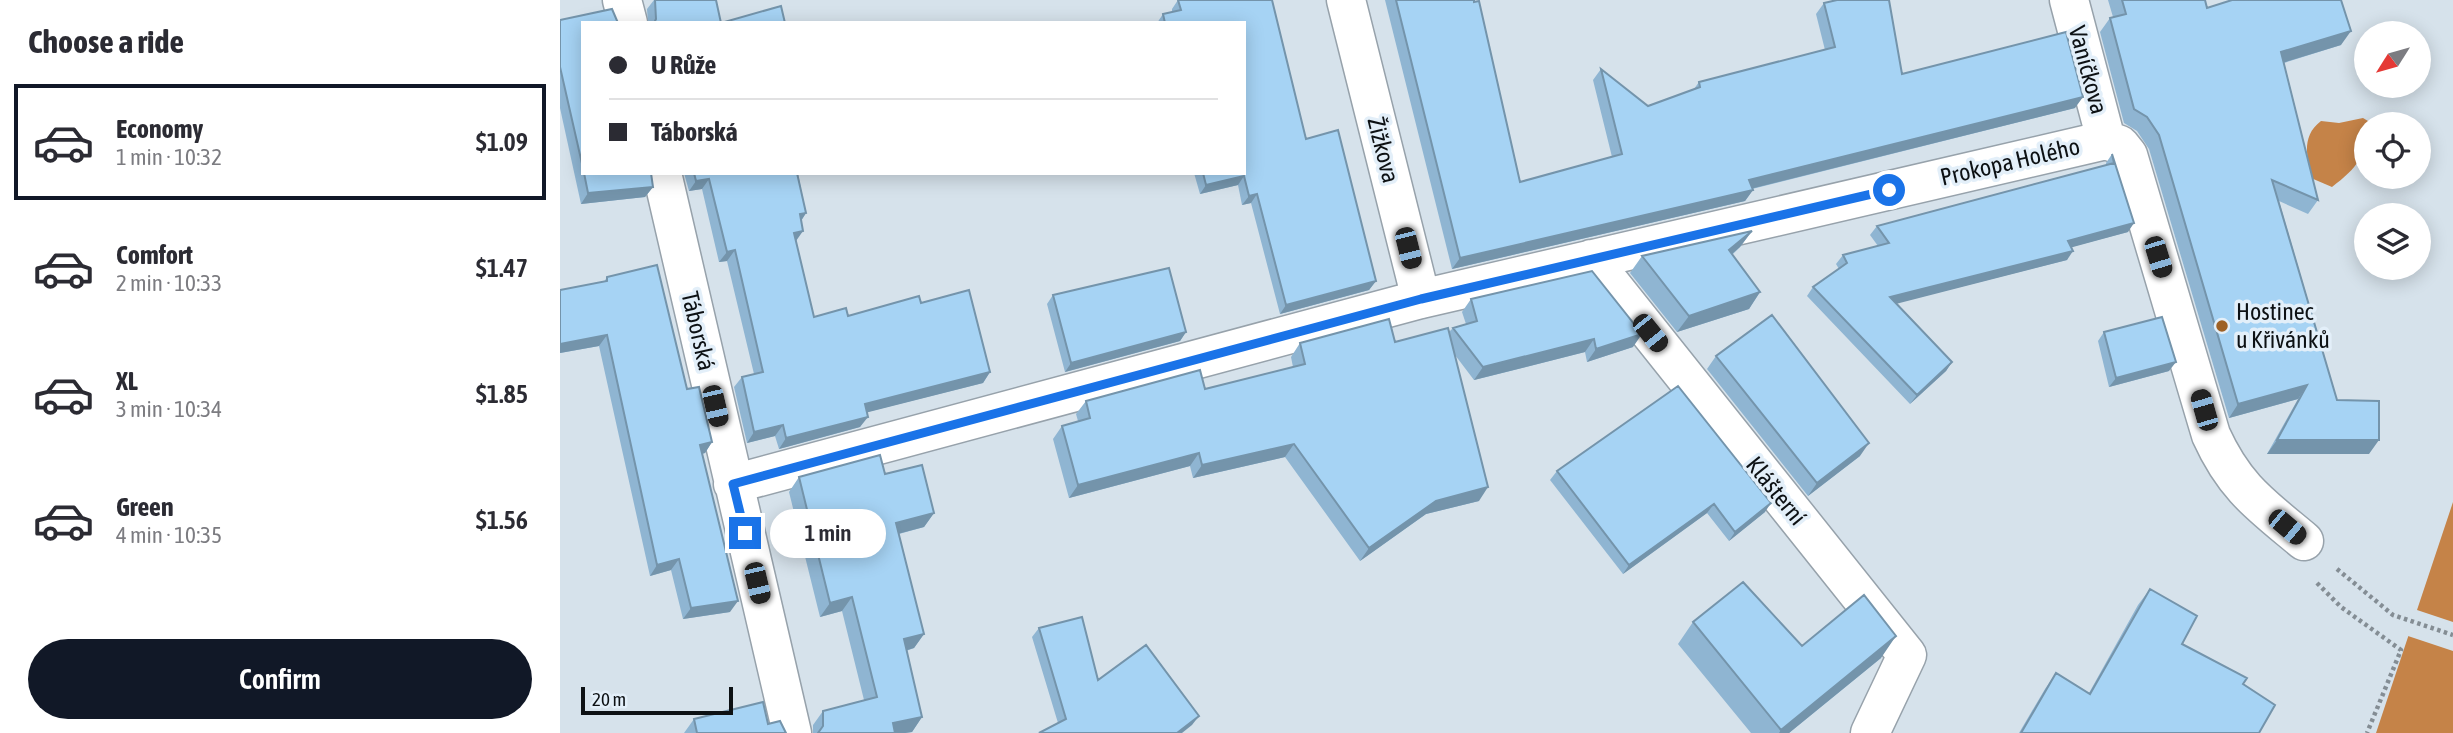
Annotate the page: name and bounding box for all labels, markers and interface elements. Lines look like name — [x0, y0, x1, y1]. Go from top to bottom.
north arrow — [2354, 21, 2431, 98]
map controls — [2354, 21, 2431, 280]
text: Choose a ride — [28, 23, 184, 60]
street label: Vaníčkova — [2064, 23, 2113, 117]
text: U Růže — [651, 50, 716, 80]
icon: car — [32, 111, 95, 174]
button: locate — [2354, 112, 2431, 189]
text: Economy — [116, 114, 203, 144]
street label: Žižkova — [1362, 114, 1405, 186]
text: Táborská — [651, 117, 738, 147]
text: $1.09 — [476, 127, 528, 157]
street label: Prokopa Holého — [1937, 132, 2082, 191]
text: 1 min · 10:32 — [116, 144, 222, 170]
route start — [1873, 174, 1905, 206]
button: layers — [2354, 203, 2431, 280]
car — [1393, 225, 1424, 271]
car — [2142, 234, 2175, 280]
icon: car — [32, 237, 95, 300]
text: Comfort — [116, 240, 193, 270]
text: $1.47 — [476, 253, 528, 283]
text: 2 min · 10:33 — [116, 270, 222, 296]
street label: Táborská — [676, 289, 721, 373]
place label: Hostinec u Křivánků — [2236, 298, 2330, 353]
car — [1629, 310, 1672, 356]
marker: Hostinec u Křivánků — [2214, 318, 2230, 334]
icon: car — [32, 363, 95, 426]
text: XL — [116, 366, 138, 396]
text: $1.85 — [476, 379, 528, 409]
car — [701, 383, 730, 429]
car — [2189, 387, 2220, 433]
text: 3 min · 10:34 — [116, 396, 222, 422]
street label: Klášterní — [1741, 451, 1812, 530]
icon: car — [32, 489, 95, 552]
text: Green — [116, 492, 174, 522]
text: $1.56 — [476, 505, 528, 535]
car — [2265, 505, 2310, 549]
callout: 1 min — [770, 508, 885, 558]
route end — [729, 517, 761, 549]
text: 1 min — [805, 520, 851, 546]
text: 4 min · 10:35 — [116, 522, 222, 548]
car — [743, 560, 772, 606]
button: Confirm — [28, 639, 532, 719]
scale bar — [581, 684, 733, 716]
text: 20 m — [592, 688, 626, 710]

